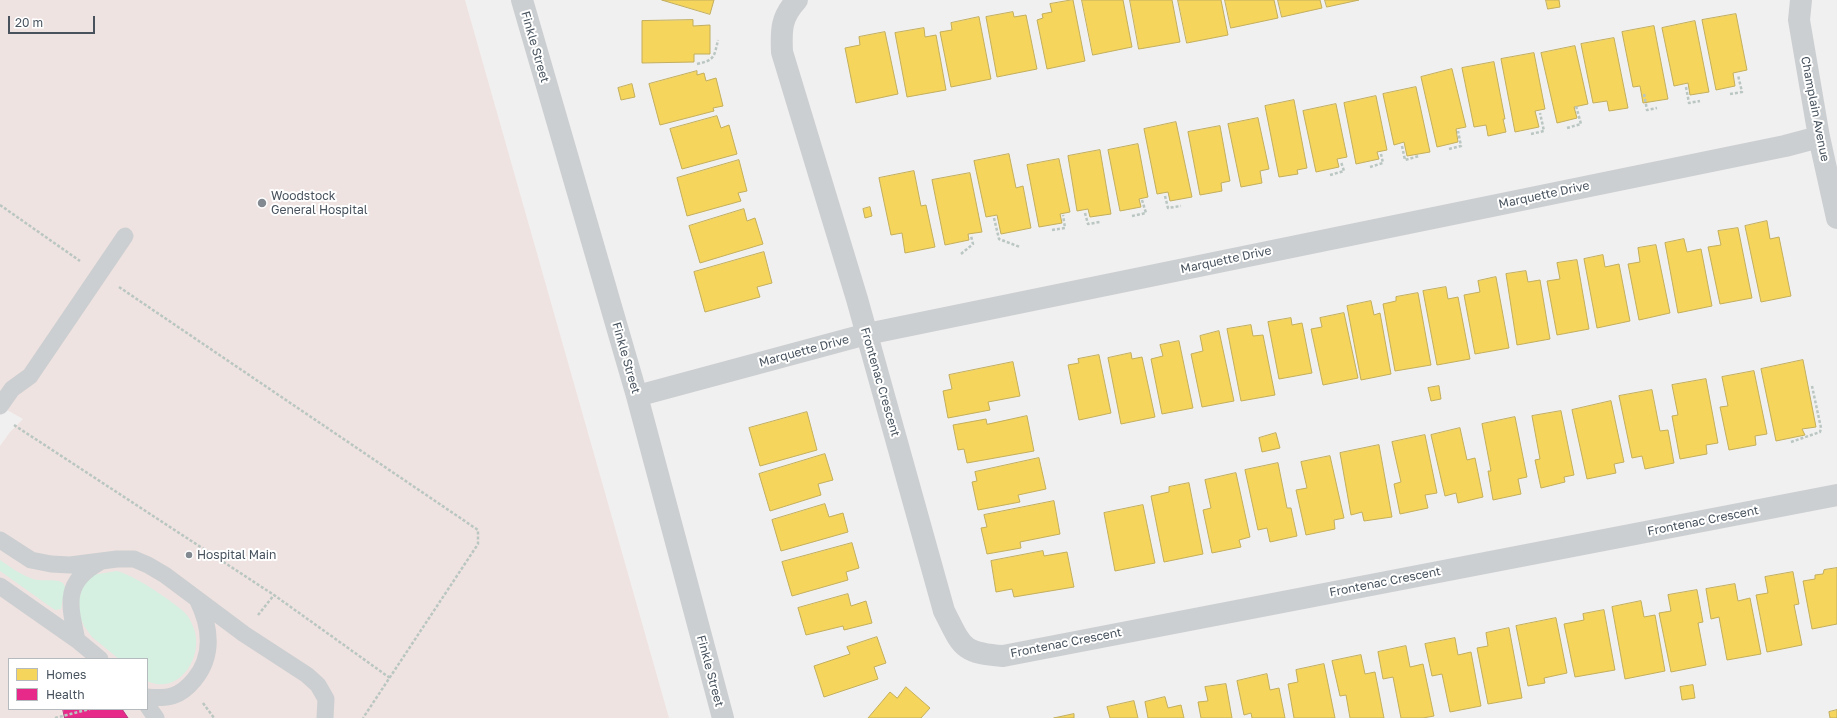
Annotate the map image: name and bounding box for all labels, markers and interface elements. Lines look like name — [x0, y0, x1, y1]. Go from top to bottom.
scale bar — [10, 8, 97, 34]
street label: Finkle Street — [518, 10, 552, 84]
text: 20 m — [15, 15, 43, 30]
street label: Champlain Avenue — [1798, 55, 1832, 163]
street label: Marquette Drive — [1497, 178, 1591, 212]
place label: Woodstock General Hospital — [271, 189, 368, 217]
marker: Woodstock General Hospital — [256, 197, 268, 209]
street label: Marquette Drive — [1179, 243, 1273, 277]
street label: Finkle Street — [609, 321, 643, 395]
street label: Frontenac Crescent — [857, 326, 903, 438]
street label: Marquette Drive — [757, 332, 851, 370]
street label: Frontenac Crescent — [1646, 503, 1760, 539]
place label: Hospital Main — [197, 548, 276, 562]
marker: Hospital Main — [184, 550, 194, 560]
street label: Frontenac Crescent — [1328, 564, 1442, 600]
street label: Frontenac Crescent — [1009, 625, 1123, 661]
street label: Finkle Street — [694, 634, 726, 708]
legend — [8, 658, 148, 710]
text: Homes — [46, 667, 86, 682]
text: Health — [46, 687, 85, 702]

